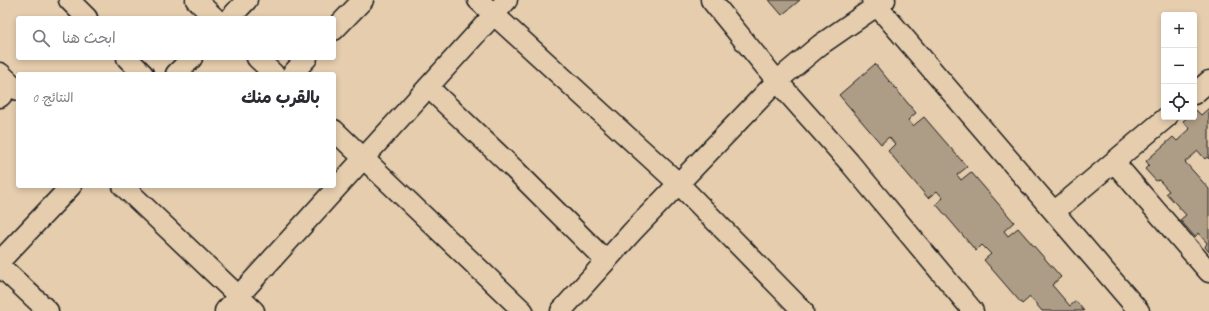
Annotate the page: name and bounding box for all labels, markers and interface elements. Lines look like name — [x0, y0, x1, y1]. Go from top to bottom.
map controls — [1161, 12, 1197, 120]
button: + — [1161, 12, 1197, 48]
search box — [16, 16, 336, 60]
icon: search — [30, 27, 52, 49]
text: ابحث هنا — [62, 29, 116, 48]
button: − — [1161, 48, 1197, 84]
button: locate — [1161, 84, 1197, 120]
text: بالقرب منك — [241, 87, 320, 108]
text: النتائج: 0 — [32, 90, 74, 106]

